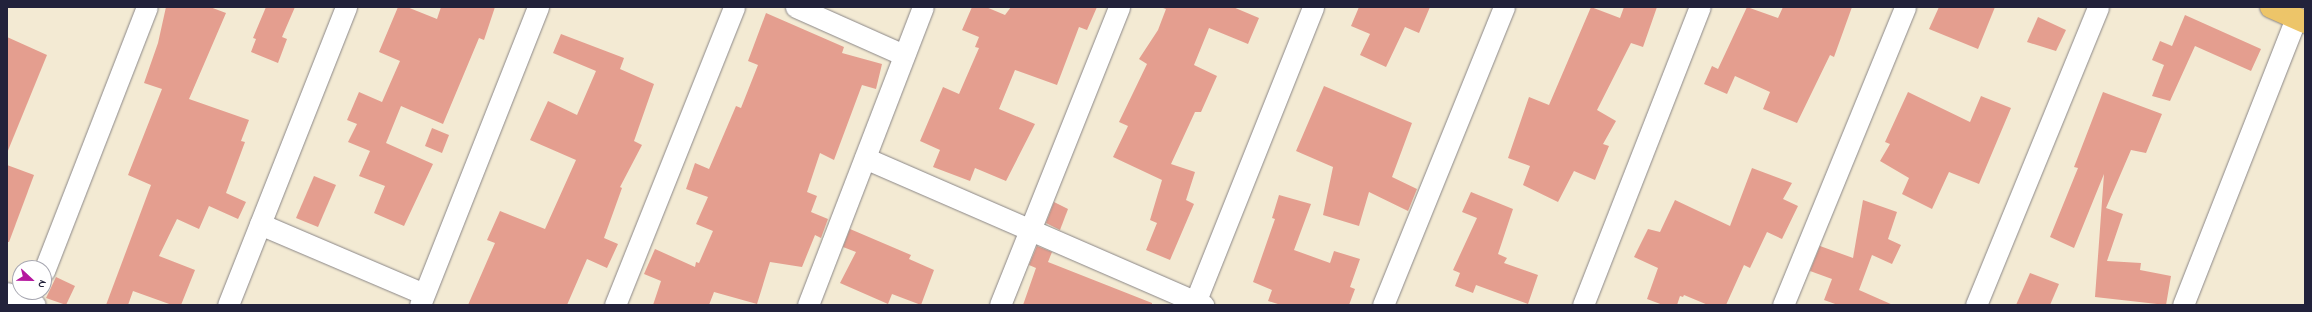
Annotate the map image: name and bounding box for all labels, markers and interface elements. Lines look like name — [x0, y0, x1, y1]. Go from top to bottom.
north arrow — [12, 260, 52, 300]
text: N — [33, 278, 51, 291]

